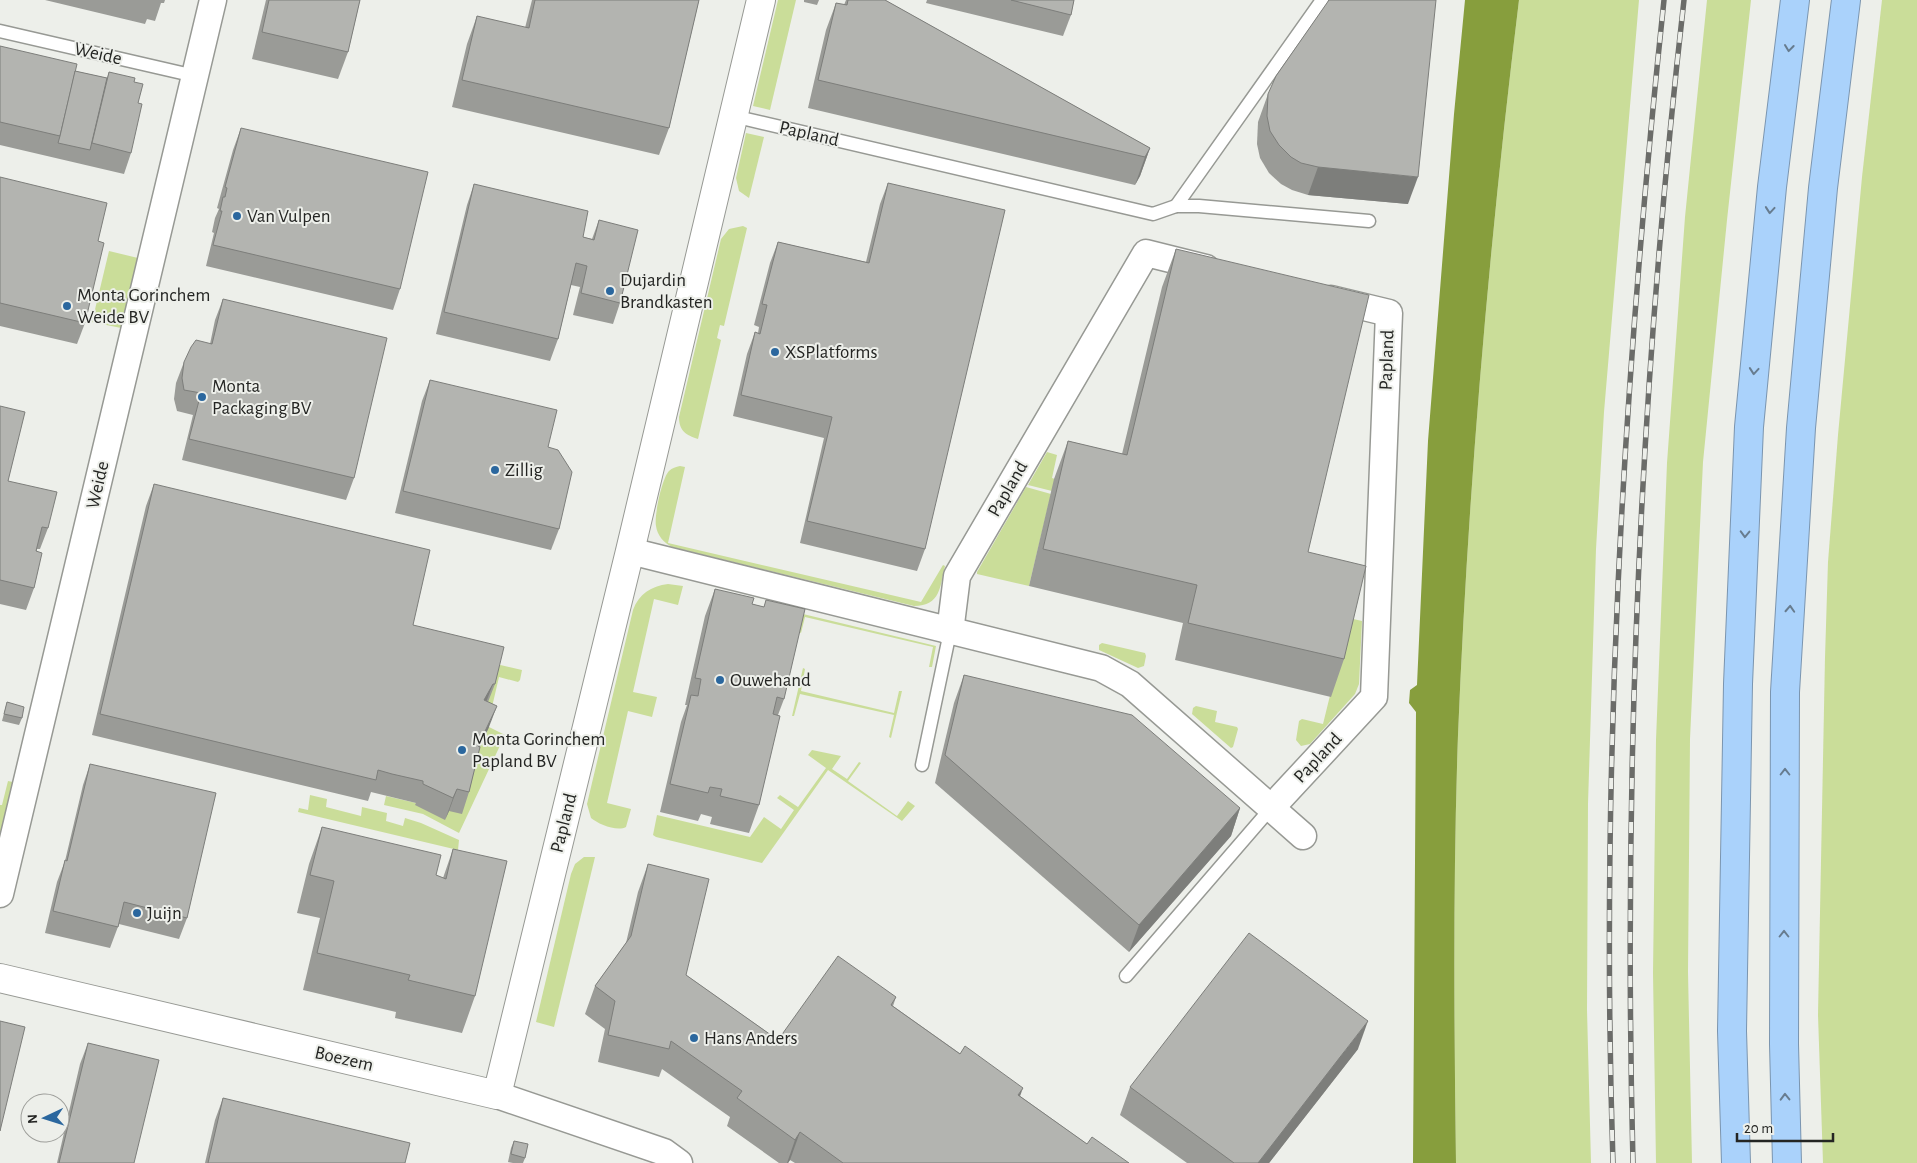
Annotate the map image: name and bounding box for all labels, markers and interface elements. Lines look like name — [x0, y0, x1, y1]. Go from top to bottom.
street label: Weide — [72, 39, 124, 69]
one-way arrow — [1784, 45, 1795, 53]
street label: Papland — [777, 118, 841, 150]
one-way arrow — [1765, 206, 1776, 214]
place label: Van Vulpen — [247, 207, 331, 226]
marker: Van Vulpen — [231, 210, 243, 222]
place label: Dujardin Brandkasten — [620, 271, 713, 312]
marker: Dujardin Brandkasten — [604, 285, 616, 297]
place label: Monta Gorinchem Weide BV — [77, 286, 210, 327]
marker: Monta Gorinchem Weide BV — [61, 300, 73, 312]
street label: Papland — [1376, 329, 1398, 391]
place label: XSPlatforms — [785, 343, 878, 362]
marker: XSPlatforms — [769, 346, 781, 358]
one-way arrow — [1749, 368, 1760, 376]
place label: Monta Packaging BV — [212, 377, 312, 418]
marker: Monta Packaging BV — [196, 391, 208, 403]
street label: Papland — [985, 458, 1031, 520]
street label: Weide — [83, 459, 113, 511]
place label: Zillig — [505, 461, 544, 480]
marker: Zillig — [489, 464, 501, 476]
one-way arrow — [1739, 530, 1750, 538]
one-way arrow — [1784, 605, 1795, 613]
place label: Ouwehand — [730, 671, 811, 690]
marker: Ouwehand — [714, 674, 726, 686]
street label: Papland — [1290, 729, 1346, 787]
place label: Monta Gorinchem Papland BV — [472, 730, 605, 771]
marker: Monta Gorinchem Papland BV — [456, 744, 468, 756]
one-way arrow — [1780, 768, 1790, 776]
street label: Papland — [547, 791, 581, 855]
place label: Juijn — [147, 904, 182, 923]
marker: Juijn — [131, 907, 143, 919]
one-way arrow — [1779, 930, 1789, 938]
place label: Hans Anders — [704, 1029, 798, 1048]
marker: Hans Anders — [688, 1032, 700, 1044]
street label: Boezem — [313, 1043, 375, 1075]
north arrow — [20, 1093, 70, 1143]
one-way arrow — [1780, 1093, 1791, 1101]
scale bar — [1737, 1110, 1833, 1142]
text: N — [26, 1113, 40, 1124]
text: 20 m — [1744, 1121, 1773, 1136]

